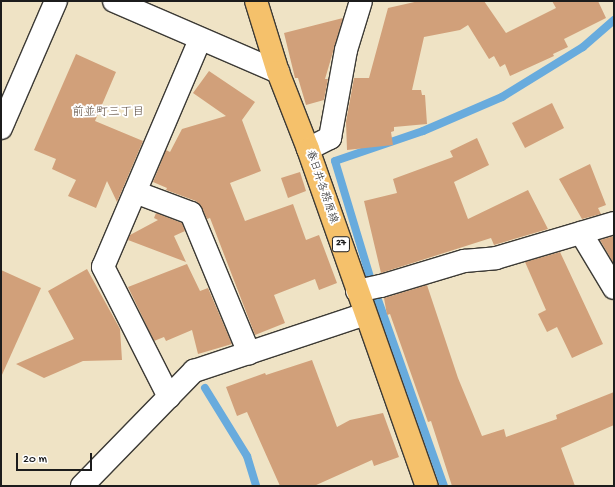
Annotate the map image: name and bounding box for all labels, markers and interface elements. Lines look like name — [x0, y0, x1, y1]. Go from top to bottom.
district label: 前並町三丁目 — [72, 107, 144, 121]
street label: 春日井各務原線 — [302, 148, 340, 226]
road number: 27 — [331, 236, 351, 252]
scale bar — [18, 445, 94, 471]
text: 20 m — [23, 453, 47, 467]

